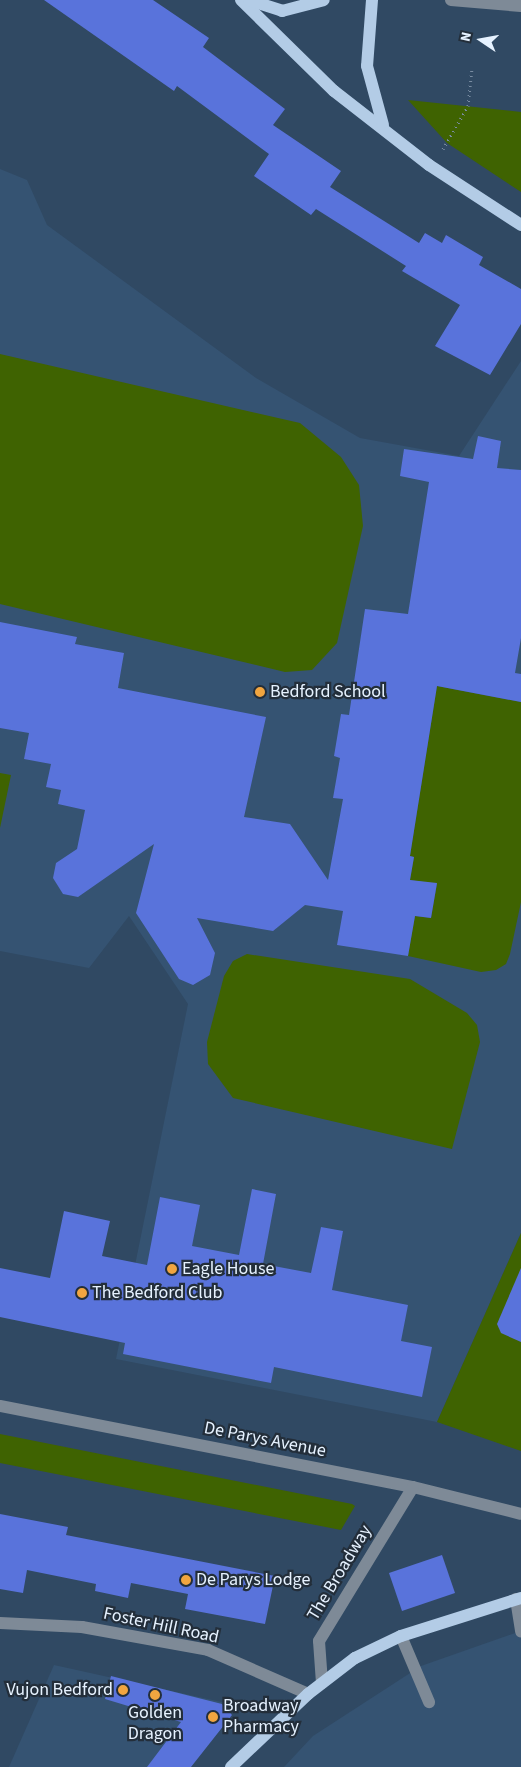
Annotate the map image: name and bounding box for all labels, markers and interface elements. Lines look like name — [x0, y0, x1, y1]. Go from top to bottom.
north arrow — [456, 15, 506, 65]
text: N — [456, 30, 477, 44]
place label: Bedford School — [270, 681, 386, 703]
marker: Bedford School — [254, 686, 266, 698]
place label: Eagle House — [182, 1258, 275, 1280]
marker: Eagle House — [166, 1263, 178, 1275]
place label: The Bedford Club — [92, 1282, 223, 1304]
marker: The Bedford Club — [76, 1287, 88, 1299]
street label: De Parys Avenue — [202, 1418, 328, 1462]
street label: The Broadway — [303, 1521, 377, 1625]
place label: De Parys Lodge — [196, 1569, 310, 1591]
marker: De Parys Lodge — [180, 1574, 192, 1586]
street label: Foster Hill Road — [101, 1603, 221, 1649]
place label: Vujon Bedford — [6, 1679, 113, 1701]
marker: Vujon Bedford — [117, 1684, 129, 1696]
marker: Golden Dragon — [149, 1689, 161, 1701]
place label: Broadway Pharmacy — [223, 1696, 299, 1738]
place label: Golden Dragon — [128, 1703, 182, 1746]
marker: Broadway Pharmacy — [207, 1711, 219, 1723]

